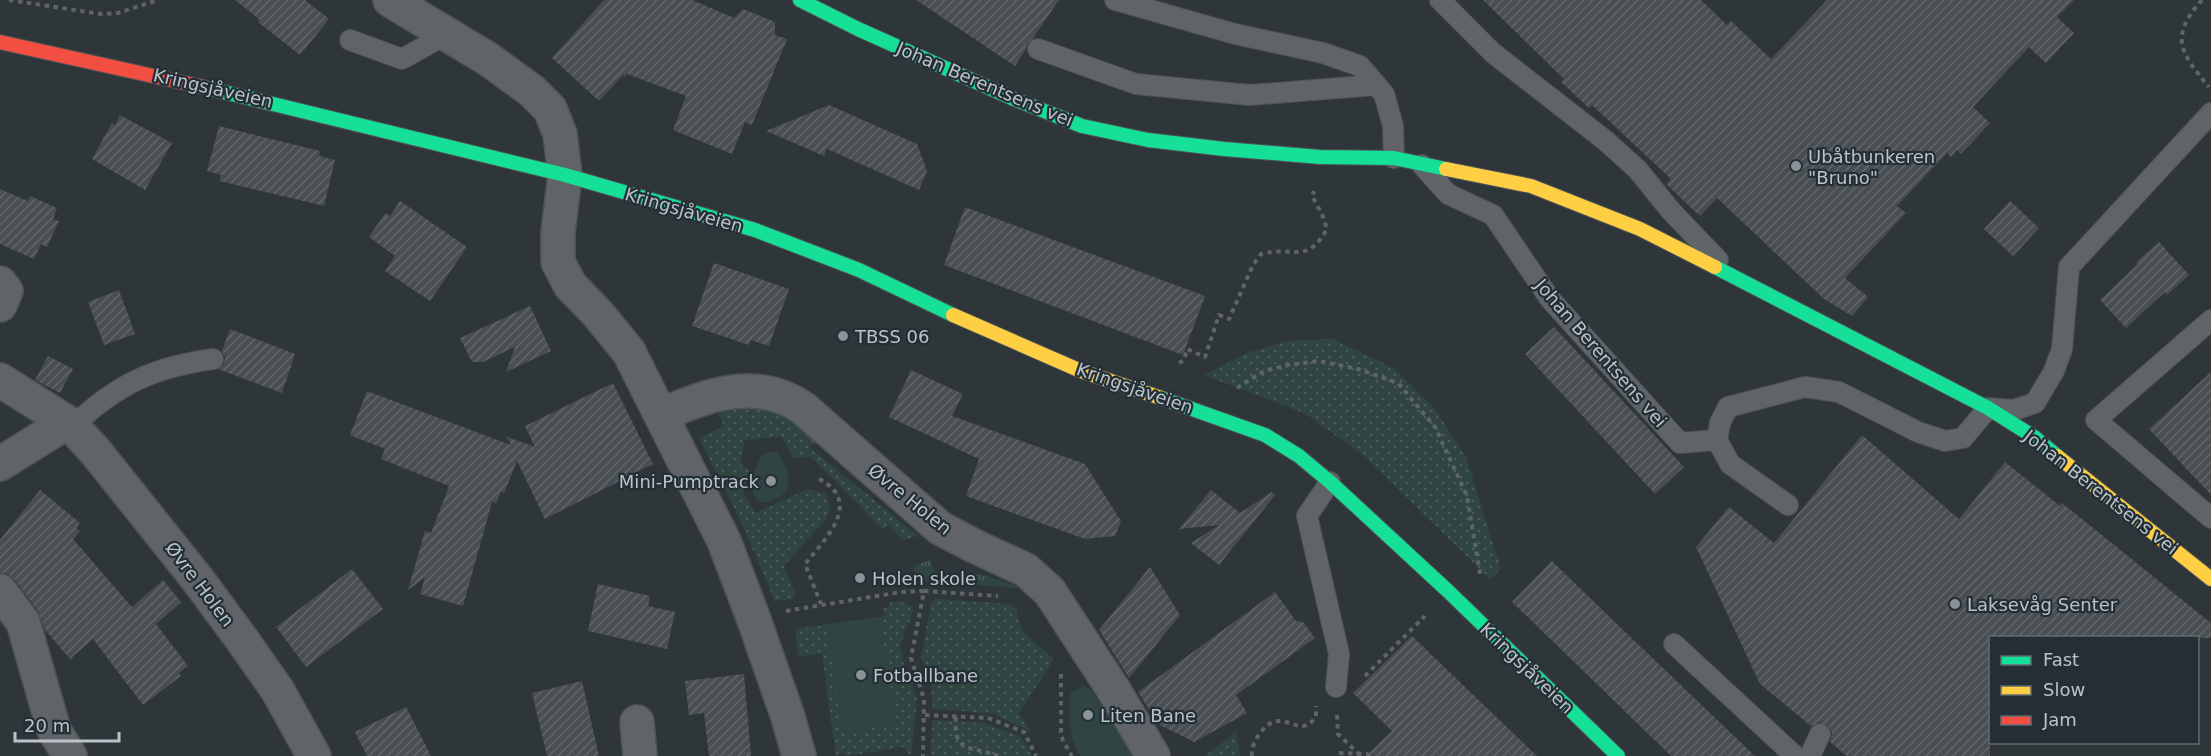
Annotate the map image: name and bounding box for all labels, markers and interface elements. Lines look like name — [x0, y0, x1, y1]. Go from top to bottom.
street label: Johan Berentsens vei — [893, 37, 1076, 131]
street label: Kringsjåveien — [151, 64, 275, 112]
place label: Ubåtbunkeren "Bruno" — [1808, 146, 1935, 188]
marker: Ubåtbunkeren "Bruno" — [1789, 159, 1803, 173]
street label: Kringsjåveien — [623, 183, 745, 237]
street label: Johan Berentsens vei — [1530, 274, 1671, 431]
place label: TBSS 06 — [854, 326, 930, 347]
marker: TBSS 06 — [836, 329, 850, 343]
street label: Kringsjåveien — [1074, 358, 1196, 418]
street label: Johan Berentsens vei — [2019, 425, 2182, 559]
street label: Øvre Holen — [864, 459, 956, 539]
place label: Mini-Pumptrack — [619, 471, 760, 492]
marker: Mini-Pumptrack — [764, 474, 778, 488]
street label: Øvre Holen — [161, 537, 239, 631]
place label: Holen skole — [872, 568, 976, 589]
marker: Holen skole — [853, 571, 867, 585]
place label: Laksevåg Senter — [1967, 594, 2118, 615]
marker: Laksevåg Senter — [1948, 597, 1962, 611]
street label: Kringsjåveien — [1476, 618, 1578, 718]
legend — [1989, 636, 2199, 744]
text: Fast — [2043, 649, 2079, 670]
place label: Fotballbane — [873, 665, 978, 686]
marker: Fotballbane — [854, 668, 868, 682]
text: Slow — [2043, 679, 2085, 700]
scale bar — [15, 705, 118, 743]
place label: Liten Bane — [1100, 705, 1196, 726]
marker: Liten Bane — [1081, 708, 1095, 722]
text: Jam — [2042, 709, 2077, 730]
text: 20 m — [24, 715, 70, 736]

